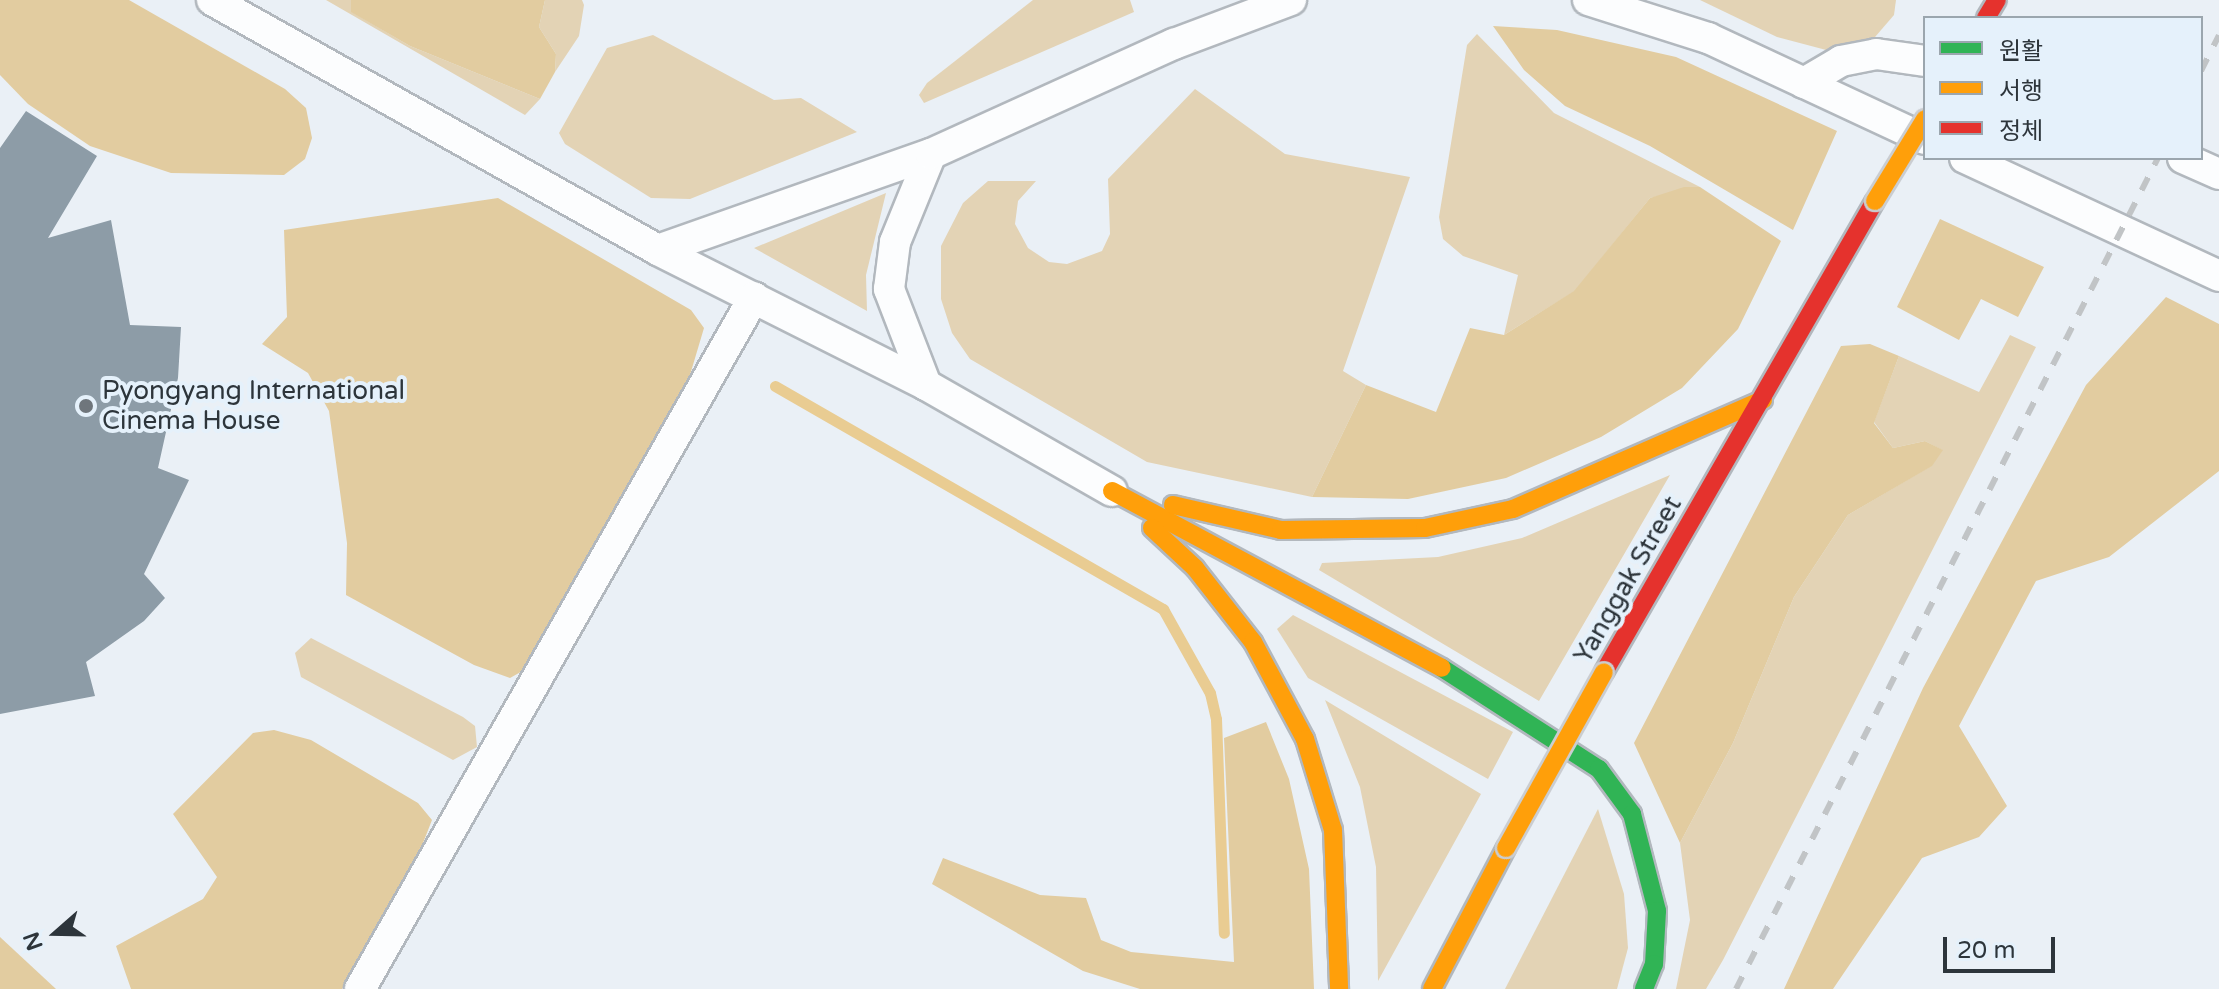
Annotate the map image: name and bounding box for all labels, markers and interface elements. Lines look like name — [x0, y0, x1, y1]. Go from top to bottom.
legend — [1923, 16, 2203, 160]
text: 원활 — [1999, 37, 2043, 66]
text: 서행 — [1999, 77, 2043, 106]
text: 정체 — [1999, 117, 2043, 146]
place label: Pyongyang International Cinema House — [102, 375, 405, 436]
marker: Pyongyang International Cinema House — [77, 397, 95, 415]
street label: Yanggak Street — [1568, 491, 1688, 669]
north arrow — [16, 893, 96, 973]
scale bar — [1947, 921, 2059, 971]
text: N — [18, 928, 49, 954]
text: 20 m — [1957, 936, 2015, 965]

